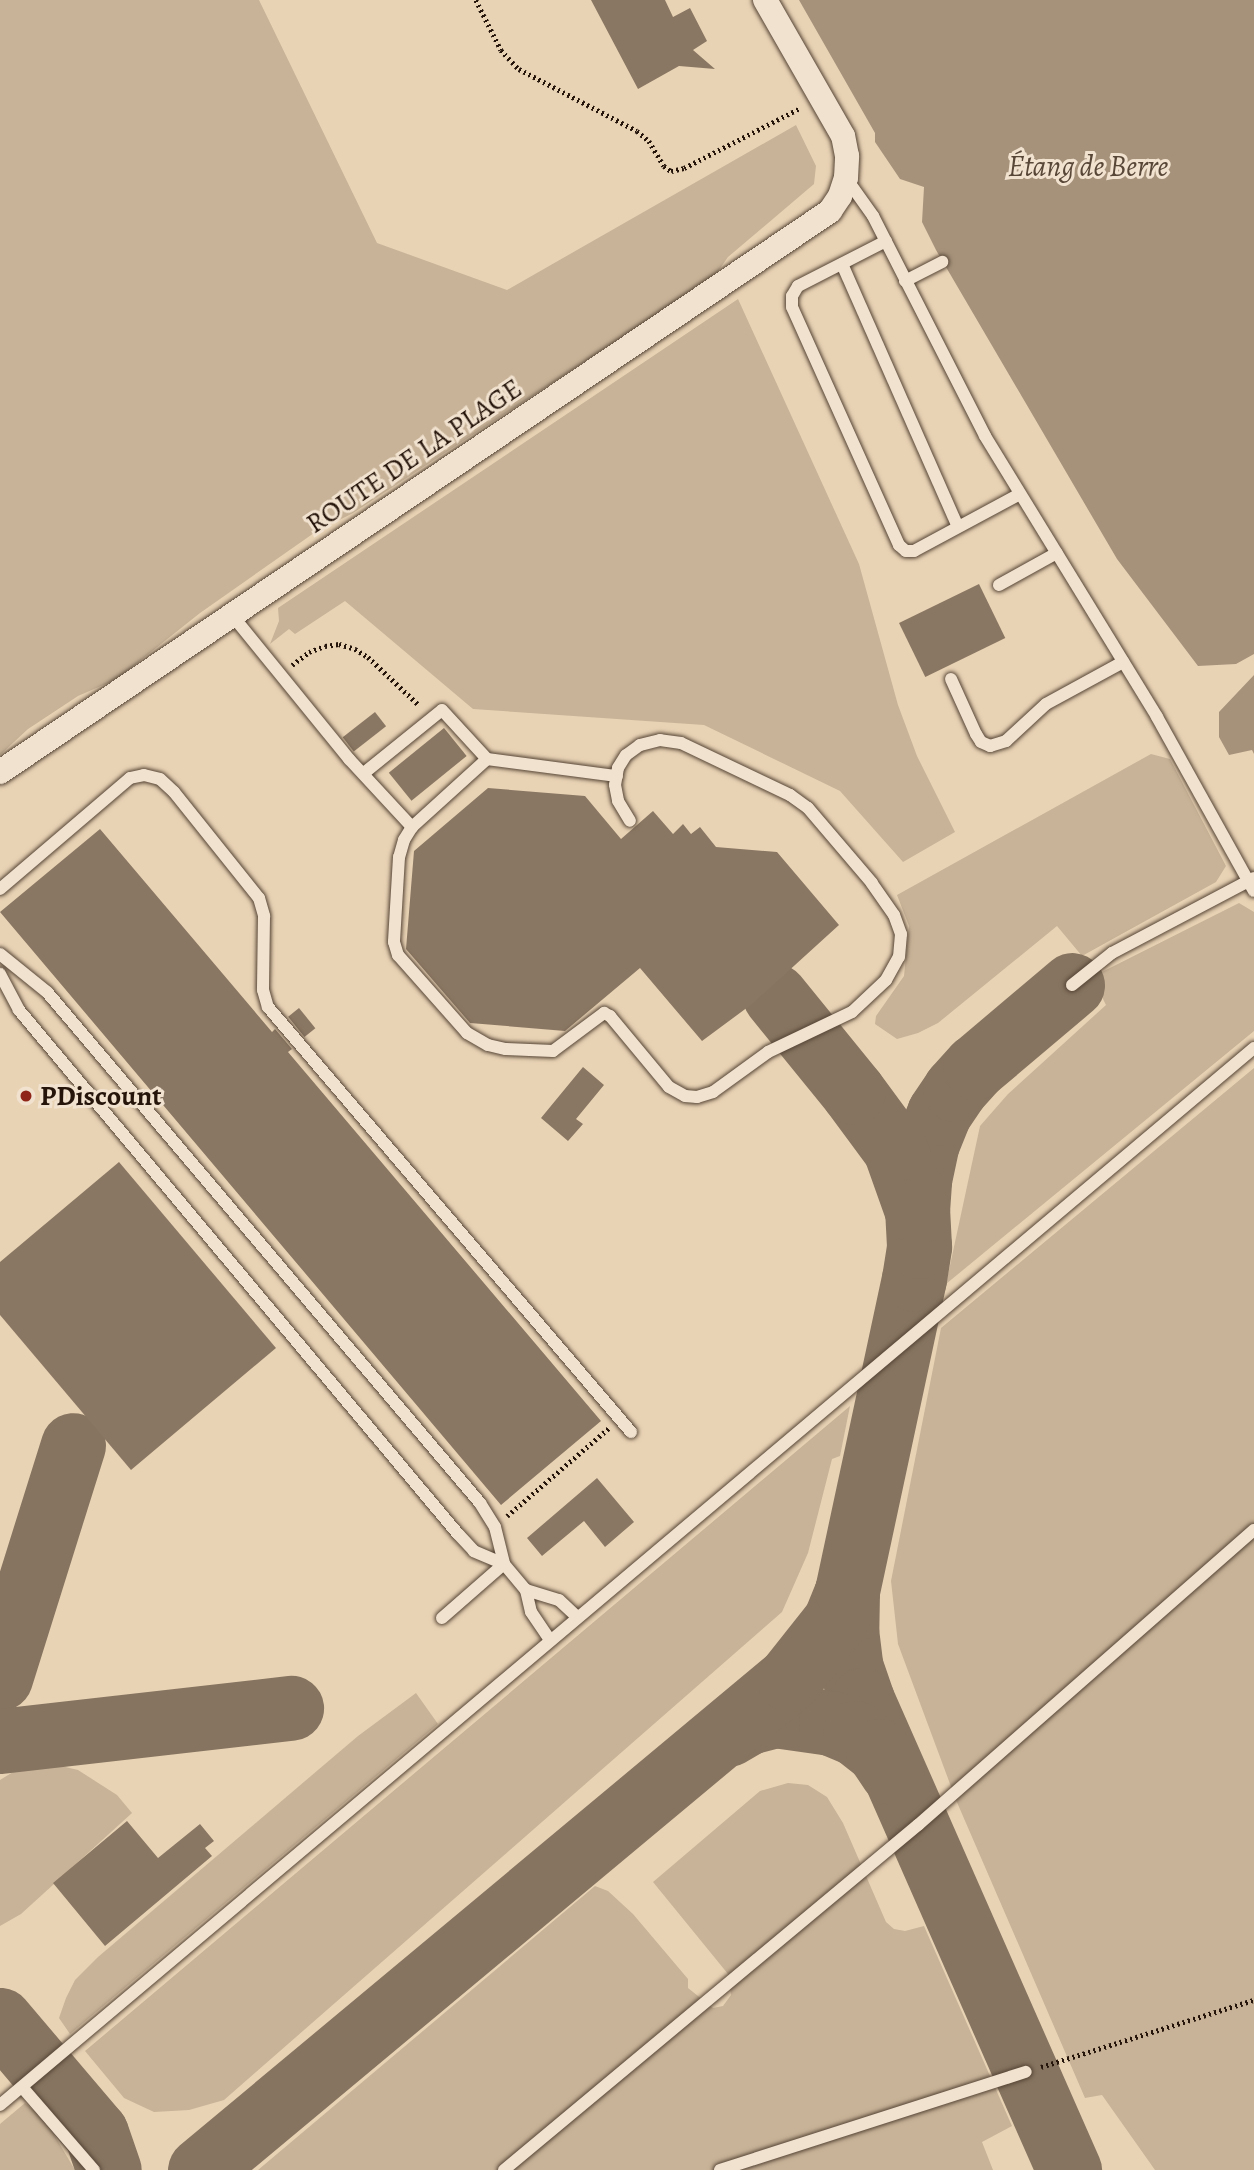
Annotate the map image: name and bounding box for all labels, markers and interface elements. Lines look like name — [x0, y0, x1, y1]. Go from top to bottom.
water label: Étang de Berre — [1008, 148, 1168, 184]
street label: ROUTE DE LA PLAGE — [300, 371, 528, 541]
place label: PDiscount — [40, 1079, 161, 1113]
marker: PDiscount — [18, 1088, 34, 1104]

